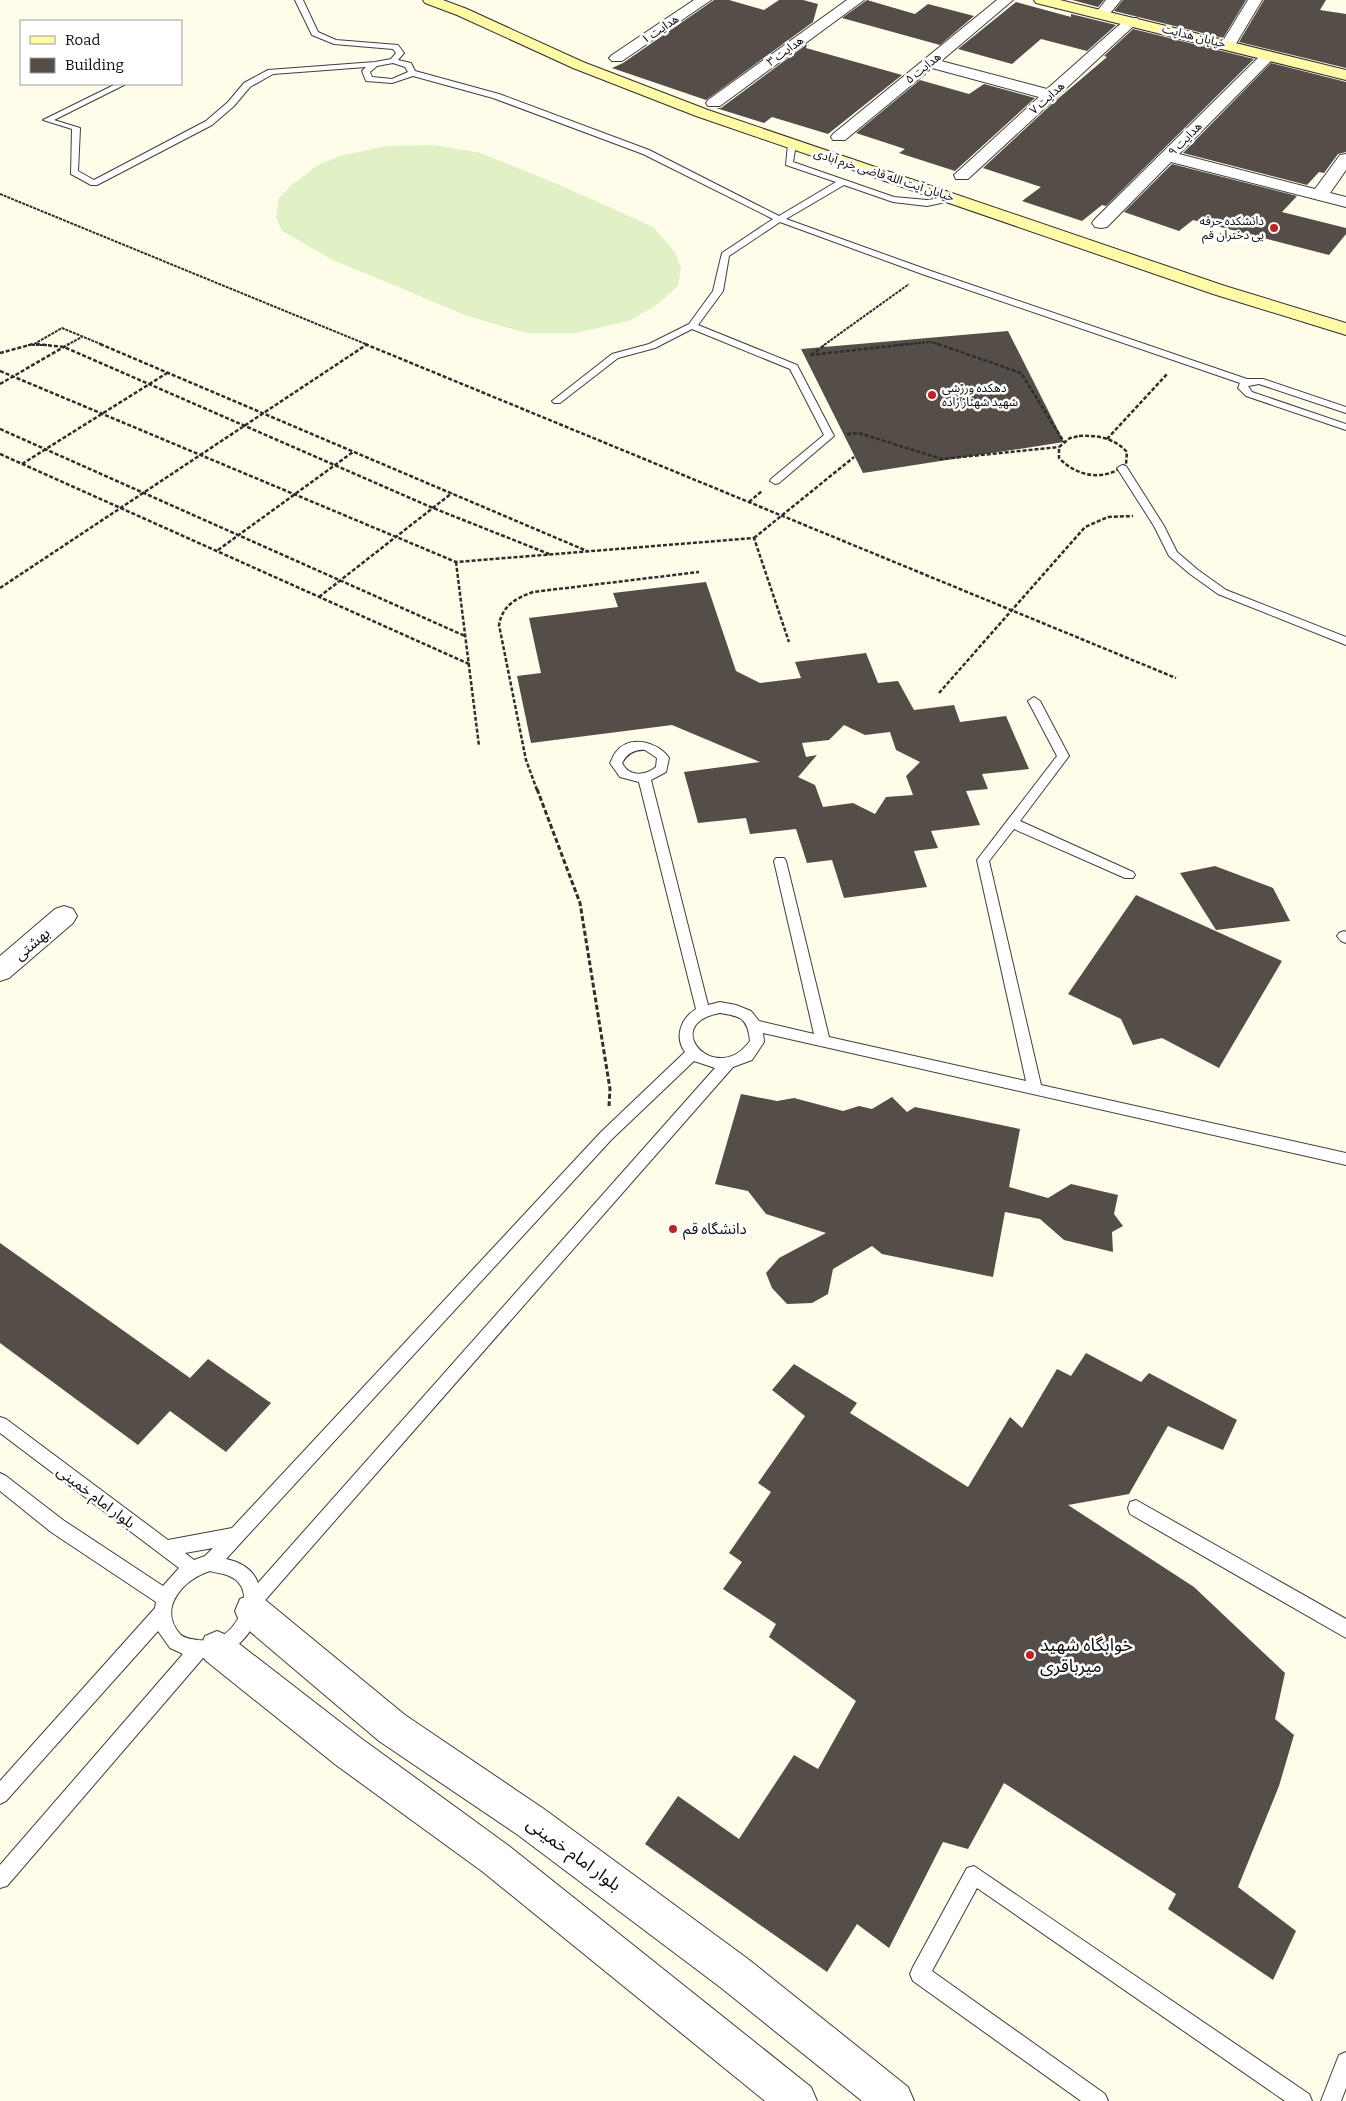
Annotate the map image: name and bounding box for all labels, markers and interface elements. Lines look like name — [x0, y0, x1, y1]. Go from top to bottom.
street label: هدایت ۱ — [639, 11, 681, 47]
legend — [20, 20, 182, 85]
street label: خیابان هدایت — [1161, 21, 1227, 51]
text: Road — [65, 31, 100, 49]
street label: هدایت ۳ — [764, 33, 806, 69]
street label: هدایت ۵ — [902, 49, 944, 87]
text: Building — [65, 56, 124, 74]
street label: هدایت ۷ — [1027, 79, 1067, 117]
street label: هدایت ۹ — [1165, 119, 1205, 159]
street label: خیابان آیت الله قاضی خرم آبادی — [811, 146, 956, 206]
place label: دانشکده حرفه یی دختران قم — [1200, 214, 1264, 244]
marker: دانشکده حرفه یی دختران قم — [1268, 222, 1280, 234]
place label: دهکده ورزشی شهید شهناز زاده — [942, 381, 1018, 409]
marker: دهکده ورزشی شهید شهناز زاده — [926, 389, 938, 401]
street label: بهشتی — [10, 924, 54, 964]
place label: دانشگاه قم — [683, 1220, 747, 1240]
marker: دانشگاه قم — [667, 1223, 679, 1235]
street label: بلوار امام خمینی — [52, 1462, 139, 1534]
place label: خوابگاه شهید میرباقری — [1040, 1634, 1133, 1677]
marker: خوابگاه شهید میرباقری — [1024, 1649, 1036, 1661]
street label: بلوار امام خمینی — [521, 1812, 626, 1898]

